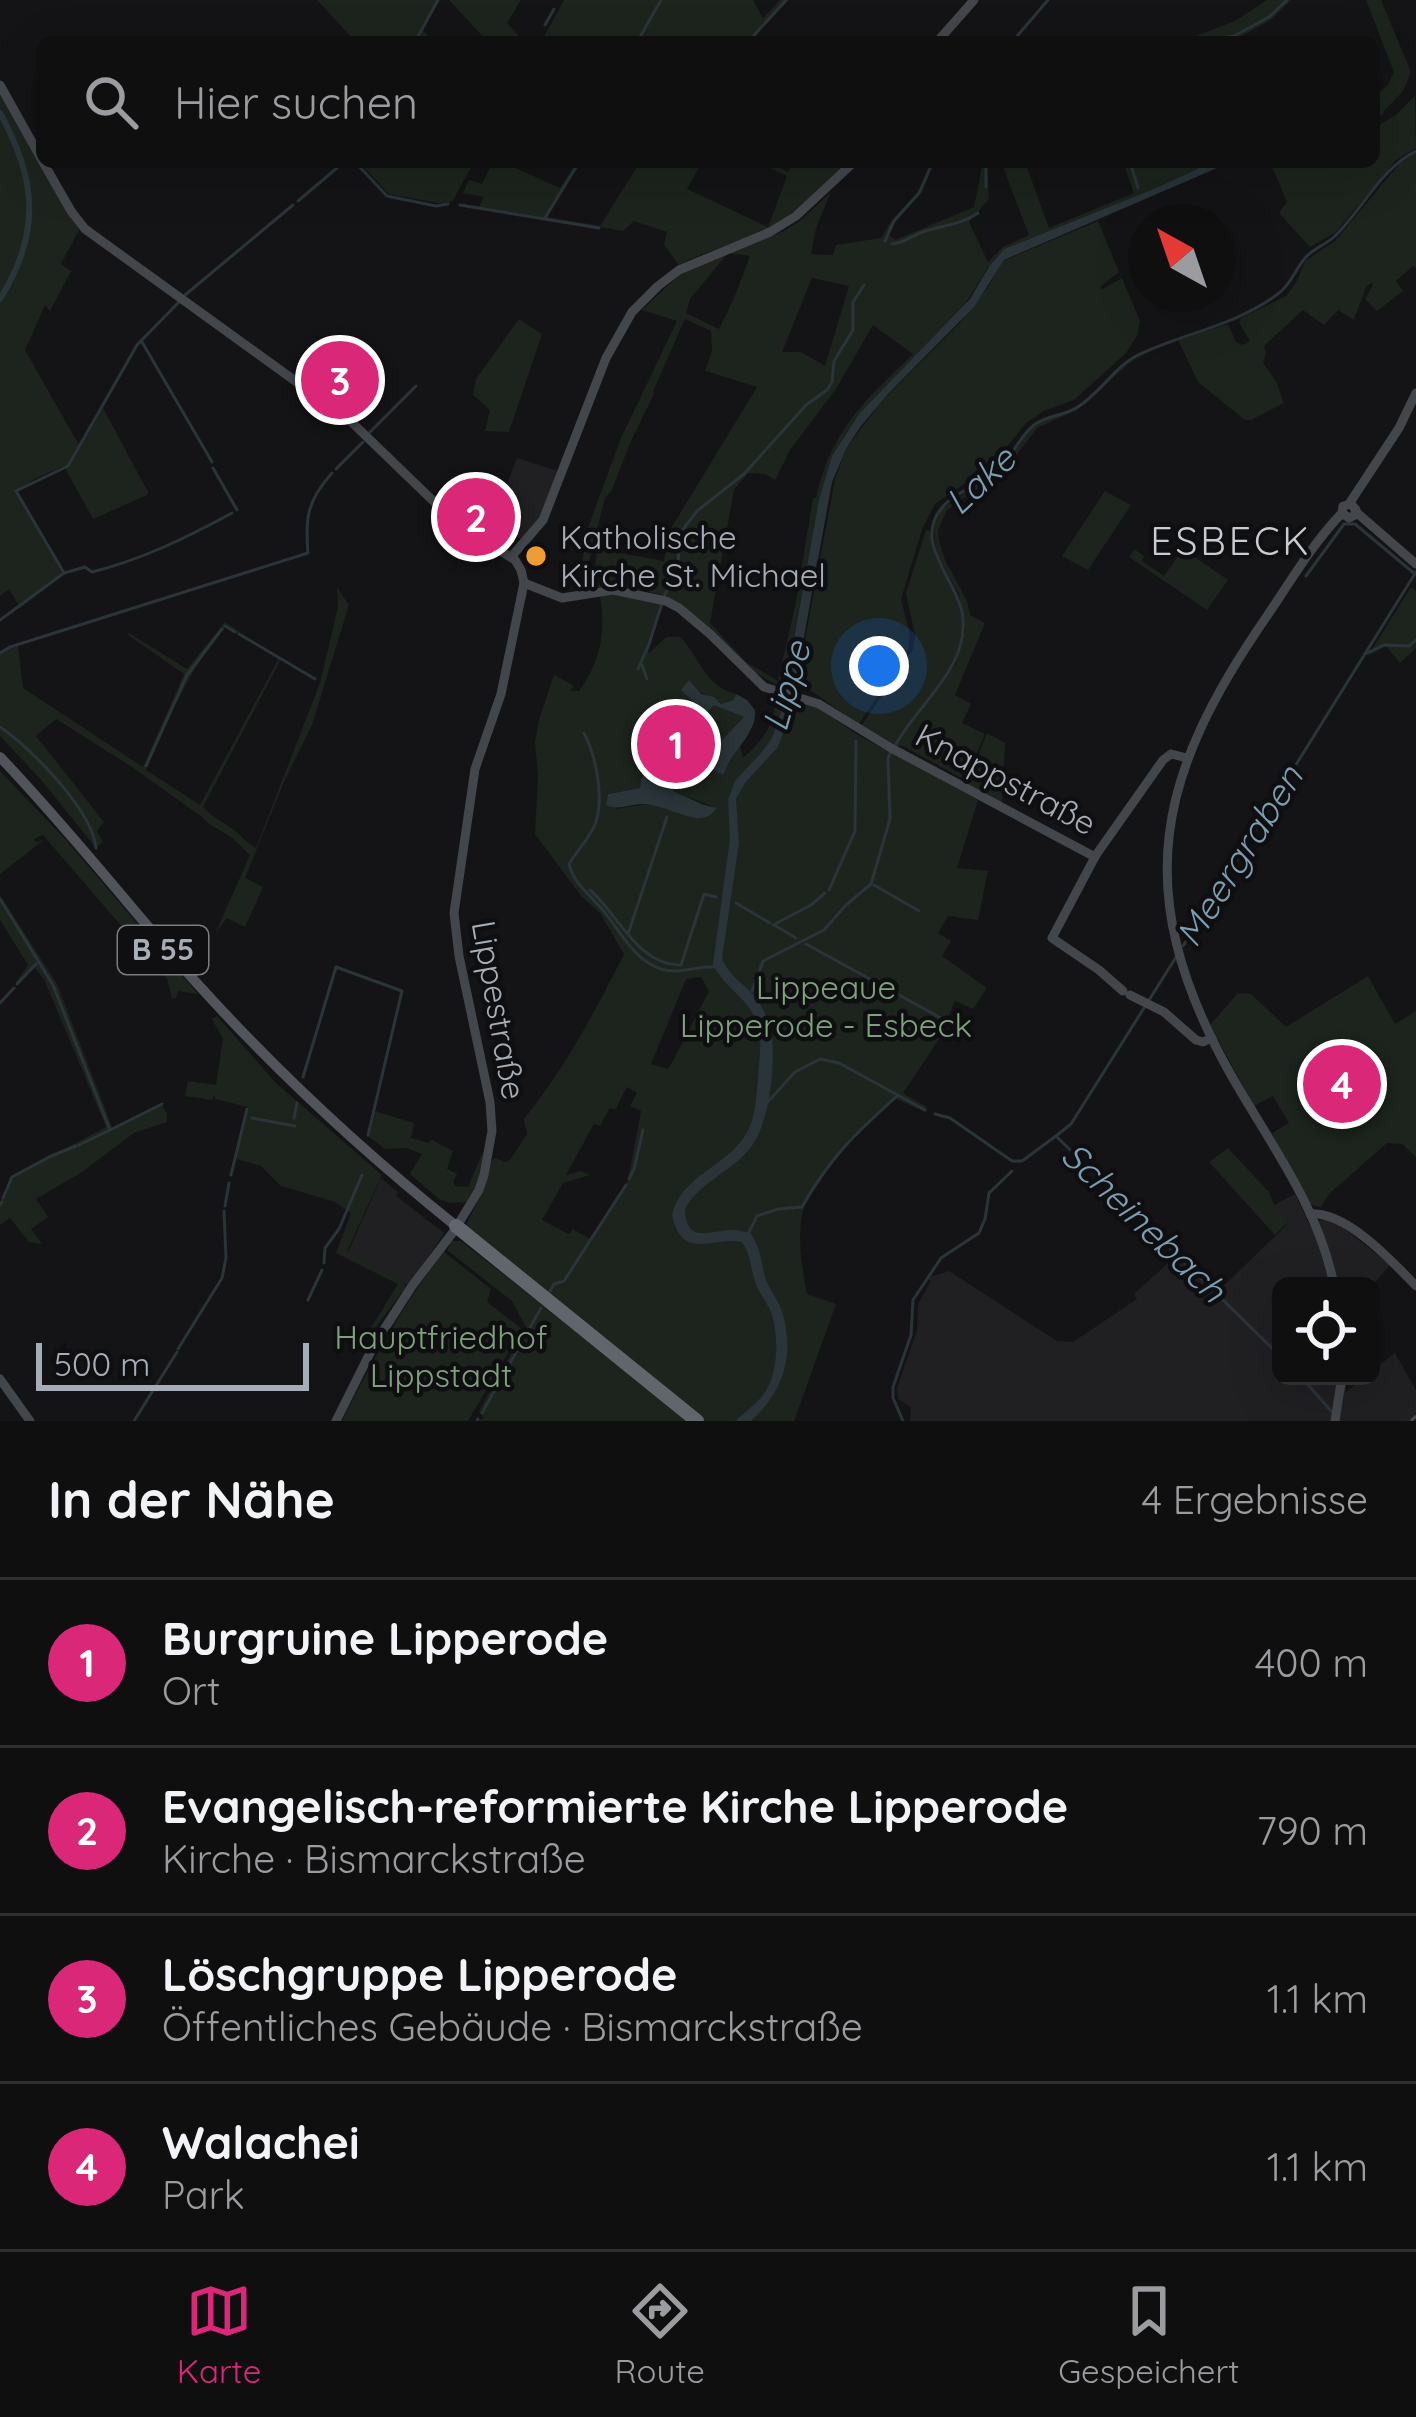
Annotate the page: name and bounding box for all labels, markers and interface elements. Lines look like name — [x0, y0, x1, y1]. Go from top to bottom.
search box — [36, 36, 1380, 168]
icon: search — [78, 69, 144, 135]
text: Hier suchen — [174, 74, 418, 130]
north arrow — [1128, 204, 1236, 312]
pin: 3 — [301, 335, 379, 425]
water label: Lake — [935, 435, 1025, 523]
pin: 2 — [437, 472, 515, 562]
place label: Katholische Kirche St. Michael — [560, 516, 826, 595]
district label: ESBECK — [1150, 516, 1312, 565]
marker: Katholische Kirche St. Michael — [523, 543, 549, 569]
water label: Lippe — [751, 634, 820, 736]
your location — [849, 636, 909, 696]
pin: 1 — [637, 699, 715, 789]
street label: Knappstraße — [909, 714, 1104, 843]
water label: Meergraben — [1165, 756, 1312, 954]
street label: Lippestraße — [464, 917, 535, 1103]
road number: B 55 — [118, 926, 208, 974]
park label: Lippeaue Lipperode - Esbeck — [680, 966, 972, 1045]
pin: 4 — [1303, 1039, 1381, 1129]
water label: Scheinebach — [1053, 1132, 1236, 1312]
map controls — [1272, 1277, 1380, 1385]
button: locate — [1272, 1277, 1380, 1385]
park label: Hauptfriedhof Lippstadt — [334, 1316, 548, 1395]
scale bar — [36, 1337, 309, 1390]
text: 500 m — [54, 1343, 150, 1384]
text: In der Nähe — [48, 1467, 335, 1531]
text: 4 Ergebnisse — [1141, 1475, 1368, 1524]
text: Burgruine Lipperode — [162, 1610, 608, 1666]
text: 1 — [79, 1638, 95, 1687]
text: 400 m — [1255, 1638, 1368, 1687]
text: Ort — [162, 1666, 220, 1715]
text: Evangelisch-reformierte Kirche Lipperode — [162, 1778, 1068, 1834]
text: 2 — [76, 1806, 98, 1855]
text: 790 m — [1257, 1806, 1368, 1855]
text: Kirche · Bismarckstraße — [162, 1834, 586, 1883]
text: Löschgruppe Lipperode — [162, 1946, 678, 2002]
text: 3 — [77, 1974, 97, 2023]
text: 1.1 km — [1267, 1974, 1368, 2023]
text: Öffentliches Gebäude · Bismarckstraße — [162, 2002, 863, 2051]
text: Walachei — [162, 2114, 360, 2170]
text: 4 — [76, 2142, 98, 2191]
text: 1.1 km — [1267, 2142, 1368, 2191]
text: Park — [162, 2170, 245, 2219]
tab: Karte — [177, 2278, 261, 2391]
tab: Route — [615, 2278, 705, 2391]
tab: Gespeichert — [1058, 2278, 1239, 2391]

